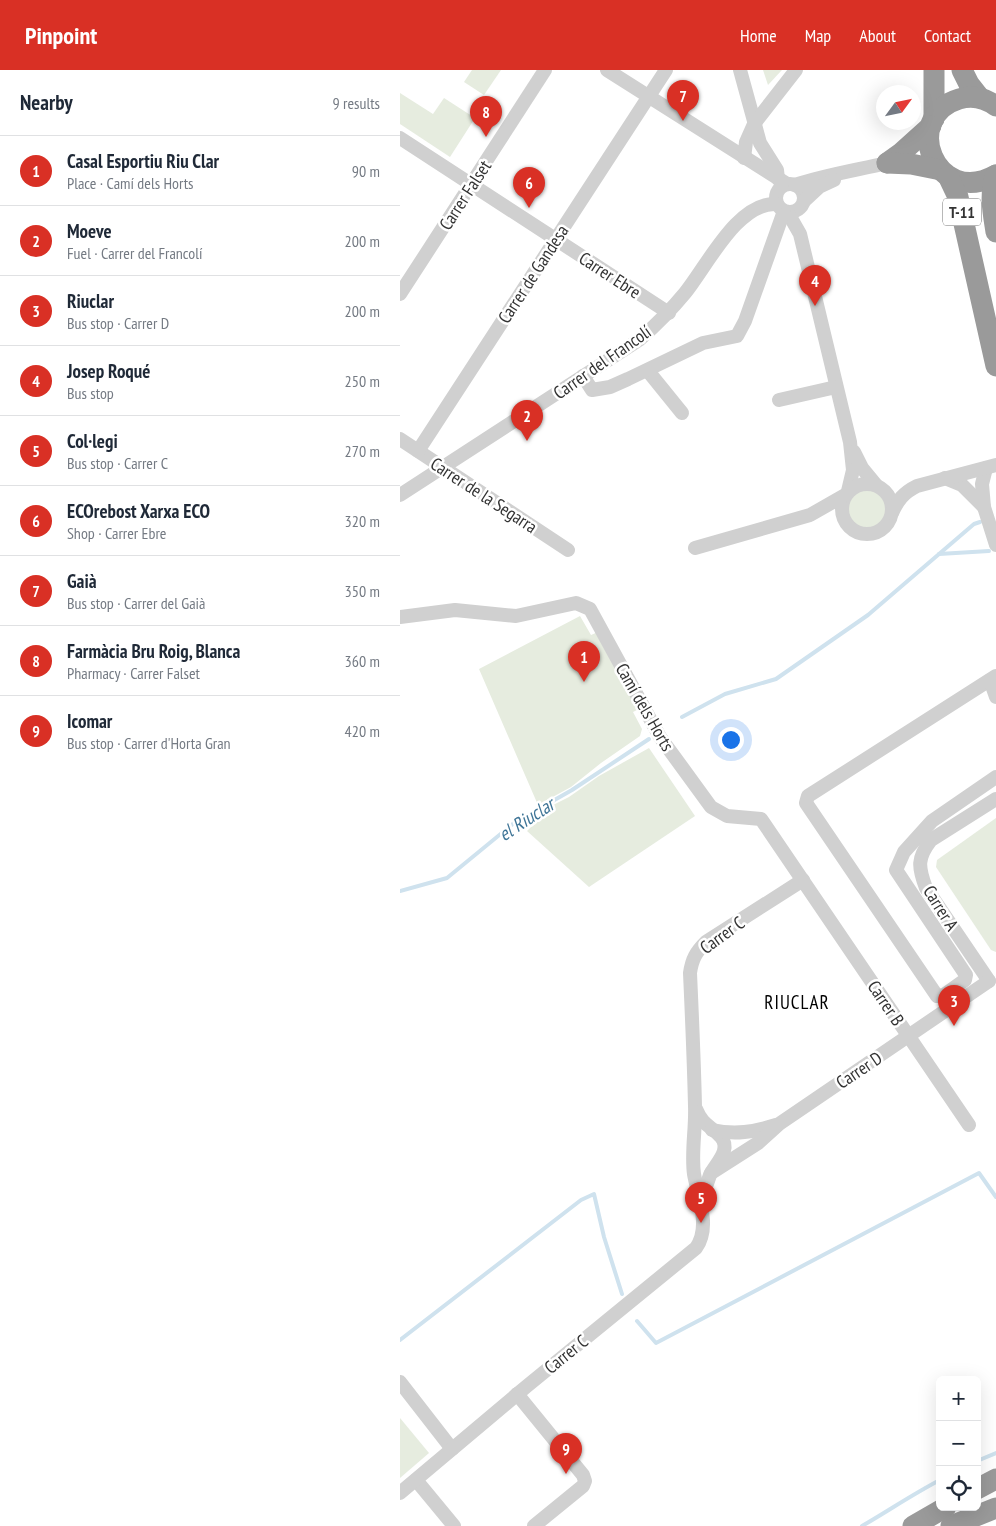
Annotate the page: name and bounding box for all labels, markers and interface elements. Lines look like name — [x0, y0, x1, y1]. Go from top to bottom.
text: Pinpoint — [25, 20, 97, 51]
text: Home — [740, 24, 777, 47]
text: Map — [805, 24, 831, 47]
text: About — [859, 24, 896, 47]
text: Contact — [924, 24, 971, 47]
pin: 7 — [667, 80, 699, 121]
north arrow — [876, 85, 921, 130]
text: Nearby — [20, 89, 73, 116]
text: 9 results — [333, 93, 380, 113]
pin: 8 — [470, 96, 502, 137]
text: Casal Esportiu Riu Clar — [67, 149, 219, 173]
street label: Carrer Falset — [434, 156, 496, 234]
text: 1 — [32, 161, 40, 181]
text: 90 m — [352, 161, 380, 181]
pin: 6 — [513, 167, 545, 208]
text: Place · Camí dels Horts — [67, 173, 194, 193]
road number: T-11 — [943, 198, 981, 226]
text: Moeve — [67, 219, 112, 243]
street label: Carrer de Gandesa — [493, 220, 573, 328]
text: 2 — [32, 231, 40, 251]
text: 200 m — [345, 231, 380, 251]
text: Fuel · Carrer del Francolí — [67, 243, 202, 263]
street label: Carrer Ebre — [575, 247, 645, 303]
pin: 4 — [799, 265, 831, 306]
text: Riuclar — [67, 289, 114, 313]
text: 3 — [32, 301, 40, 321]
text: 200 m — [345, 301, 380, 321]
text: Bus stop · Carrer D — [67, 313, 169, 333]
street label: Carrer del Francolí — [549, 320, 655, 404]
text: Josep Roqué — [67, 359, 150, 383]
text: 4 — [32, 371, 40, 391]
text: 250 m — [345, 371, 380, 391]
text: Bus stop — [67, 383, 114, 403]
pin: 2 — [511, 400, 543, 441]
text: Col·legi — [67, 429, 118, 453]
text: 5 — [32, 441, 40, 461]
text: 270 m — [345, 441, 380, 461]
street label: Carrer de la Segarra — [426, 452, 542, 538]
text: Bus stop · Carrer C — [67, 453, 168, 473]
text: ECOrebost Xarxa ECO — [67, 499, 210, 523]
text: 6 — [32, 511, 40, 531]
text: 320 m — [345, 511, 380, 531]
text: Shop · Carrer Ebre — [67, 523, 166, 543]
text: Gaià — [67, 569, 97, 593]
text: 7 — [32, 581, 40, 601]
text: 350 m — [345, 581, 380, 601]
text: Bus stop · Carrer del Gaià — [67, 593, 206, 613]
text: Farmàcia Bru Roig, Blanca — [67, 639, 240, 663]
pin: 1 — [568, 641, 600, 682]
text: 8 — [32, 651, 40, 671]
text: 360 m — [345, 651, 380, 671]
street label: Camí dels Horts — [611, 659, 679, 755]
text: Pharmacy · Carrer Falset — [67, 663, 200, 683]
text: Icomar — [67, 709, 112, 733]
text: 9 — [32, 721, 40, 741]
text: 420 m — [345, 721, 380, 741]
your location — [718, 727, 744, 753]
text: Bus stop · Carrer d'Horta Gran — [67, 733, 231, 753]
water label: el Riuclar — [494, 791, 561, 846]
street label: Carrer A — [918, 881, 964, 935]
street label: Carrer C — [695, 911, 749, 959]
street label: Carrer B — [863, 976, 909, 1030]
pin: 3 — [938, 985, 970, 1026]
district label: RIUCLAR — [764, 990, 830, 1014]
street label: Carrer D — [832, 1046, 886, 1094]
pin: 5 — [685, 1182, 717, 1223]
street label: Carrer C — [540, 1329, 592, 1379]
map controls — [936, 1376, 981, 1511]
button: + — [936, 1376, 981, 1421]
button: − — [936, 1421, 981, 1466]
pin: 9 — [550, 1433, 582, 1474]
button: locate — [936, 1466, 981, 1511]

